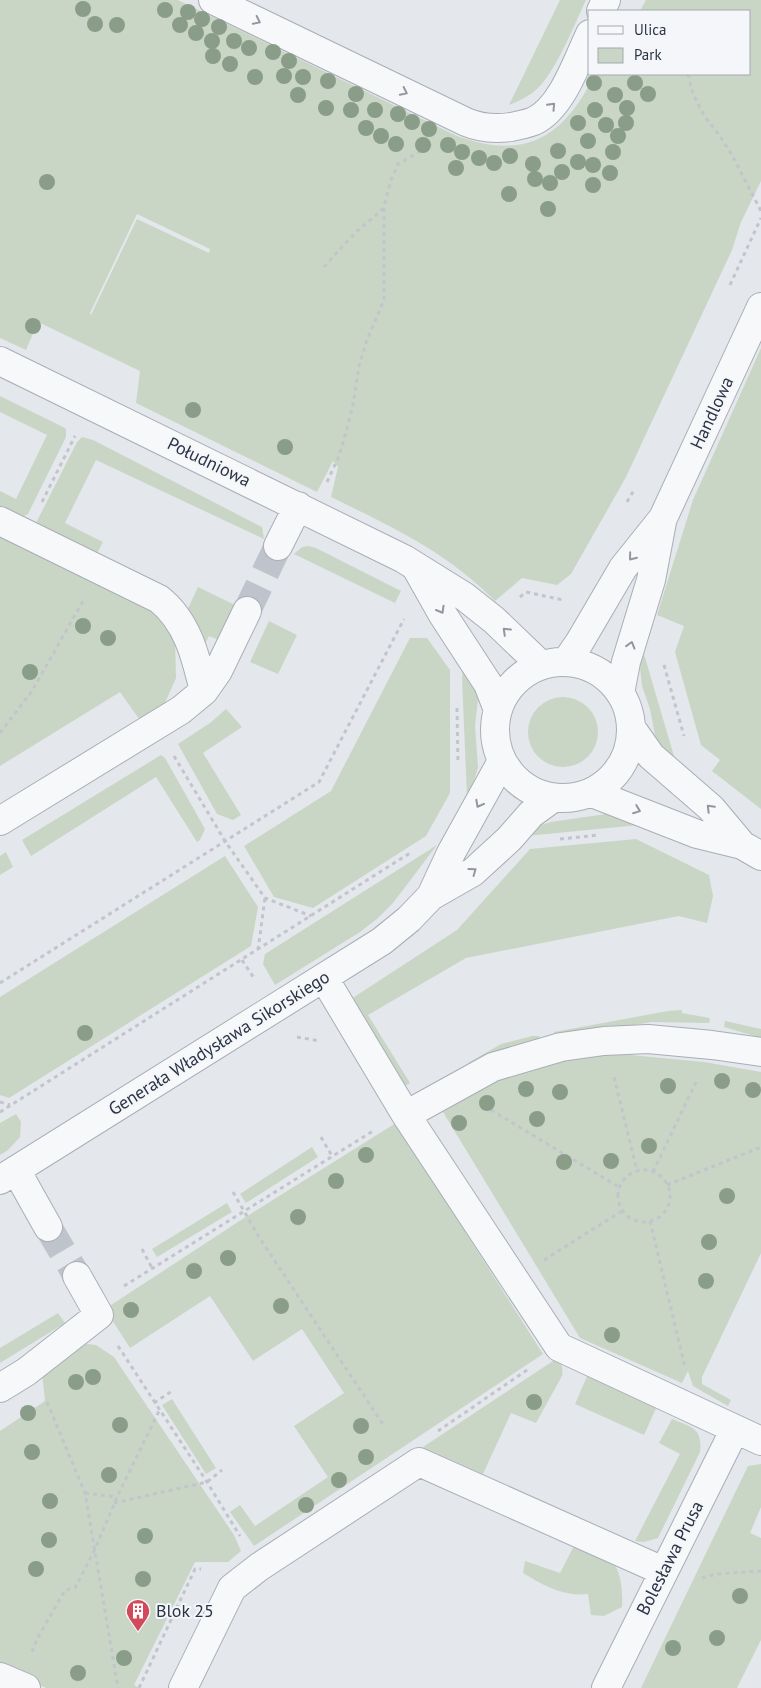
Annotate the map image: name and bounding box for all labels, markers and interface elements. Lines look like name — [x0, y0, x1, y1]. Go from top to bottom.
legend — [588, 10, 751, 75]
one-way arrow — [252, 15, 261, 25]
text: Ulica — [634, 20, 666, 39]
text: Park — [634, 45, 662, 64]
one-way arrow — [398, 86, 407, 96]
one-way arrow — [546, 103, 555, 112]
street label: Handlowa — [685, 373, 738, 453]
street label: Południowa — [164, 431, 255, 492]
one-way arrow — [629, 551, 638, 560]
one-way arrow — [434, 604, 444, 613]
one-way arrow — [502, 628, 511, 637]
one-way arrow — [625, 641, 635, 650]
one-way arrow — [475, 799, 485, 808]
one-way arrow — [632, 804, 641, 814]
one-way arrow — [707, 805, 716, 814]
one-way arrow — [467, 868, 477, 877]
street label: Generała Władysława Sikorskiego — [104, 965, 334, 1120]
street label: Bolesława Prusa — [631, 1497, 708, 1619]
building icon: Blok 25 — [125, 1598, 151, 1632]
place label: Blok 25 — [156, 1599, 214, 1622]

